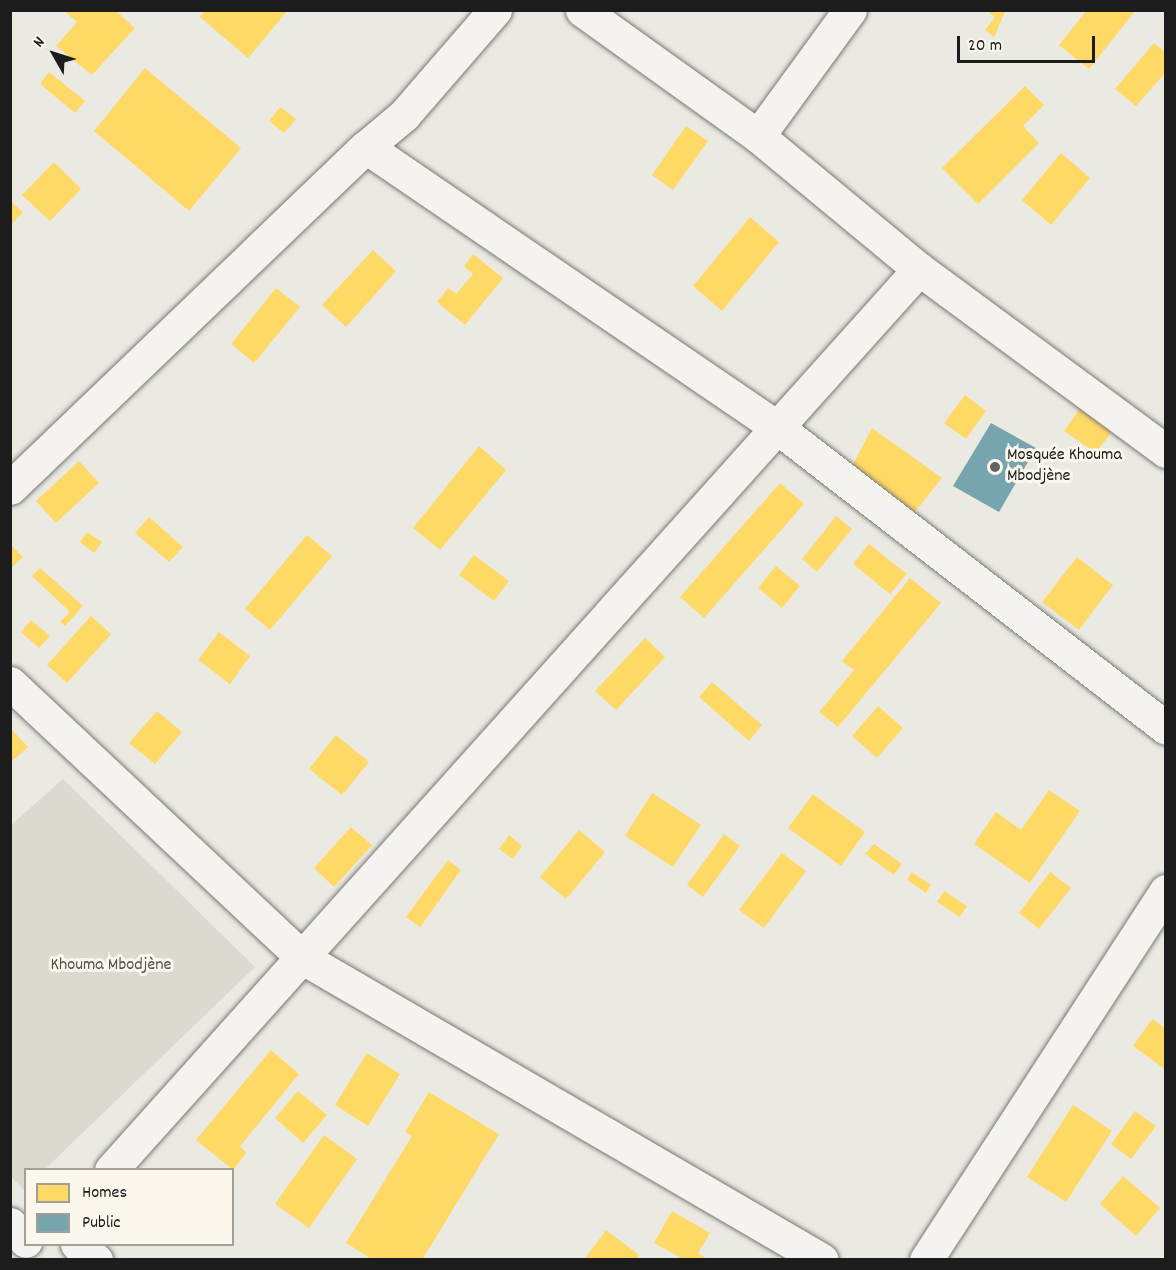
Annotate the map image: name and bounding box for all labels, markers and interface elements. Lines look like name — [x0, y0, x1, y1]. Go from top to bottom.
north arrow — [24, 24, 84, 84]
scale bar — [960, 24, 1098, 62]
text: N — [28, 32, 51, 53]
text: 20 m — [968, 34, 1002, 59]
place label: Mosquée Khouma Mbodjène — [1007, 446, 1122, 488]
marker: Mosquée Khouma Mbodjène — [988, 460, 1002, 474]
park label: Khouma Mbodjène — [51, 955, 171, 977]
legend — [24, 1168, 234, 1246]
text: Homes — [82, 1181, 127, 1206]
text: Public — [82, 1211, 121, 1236]

